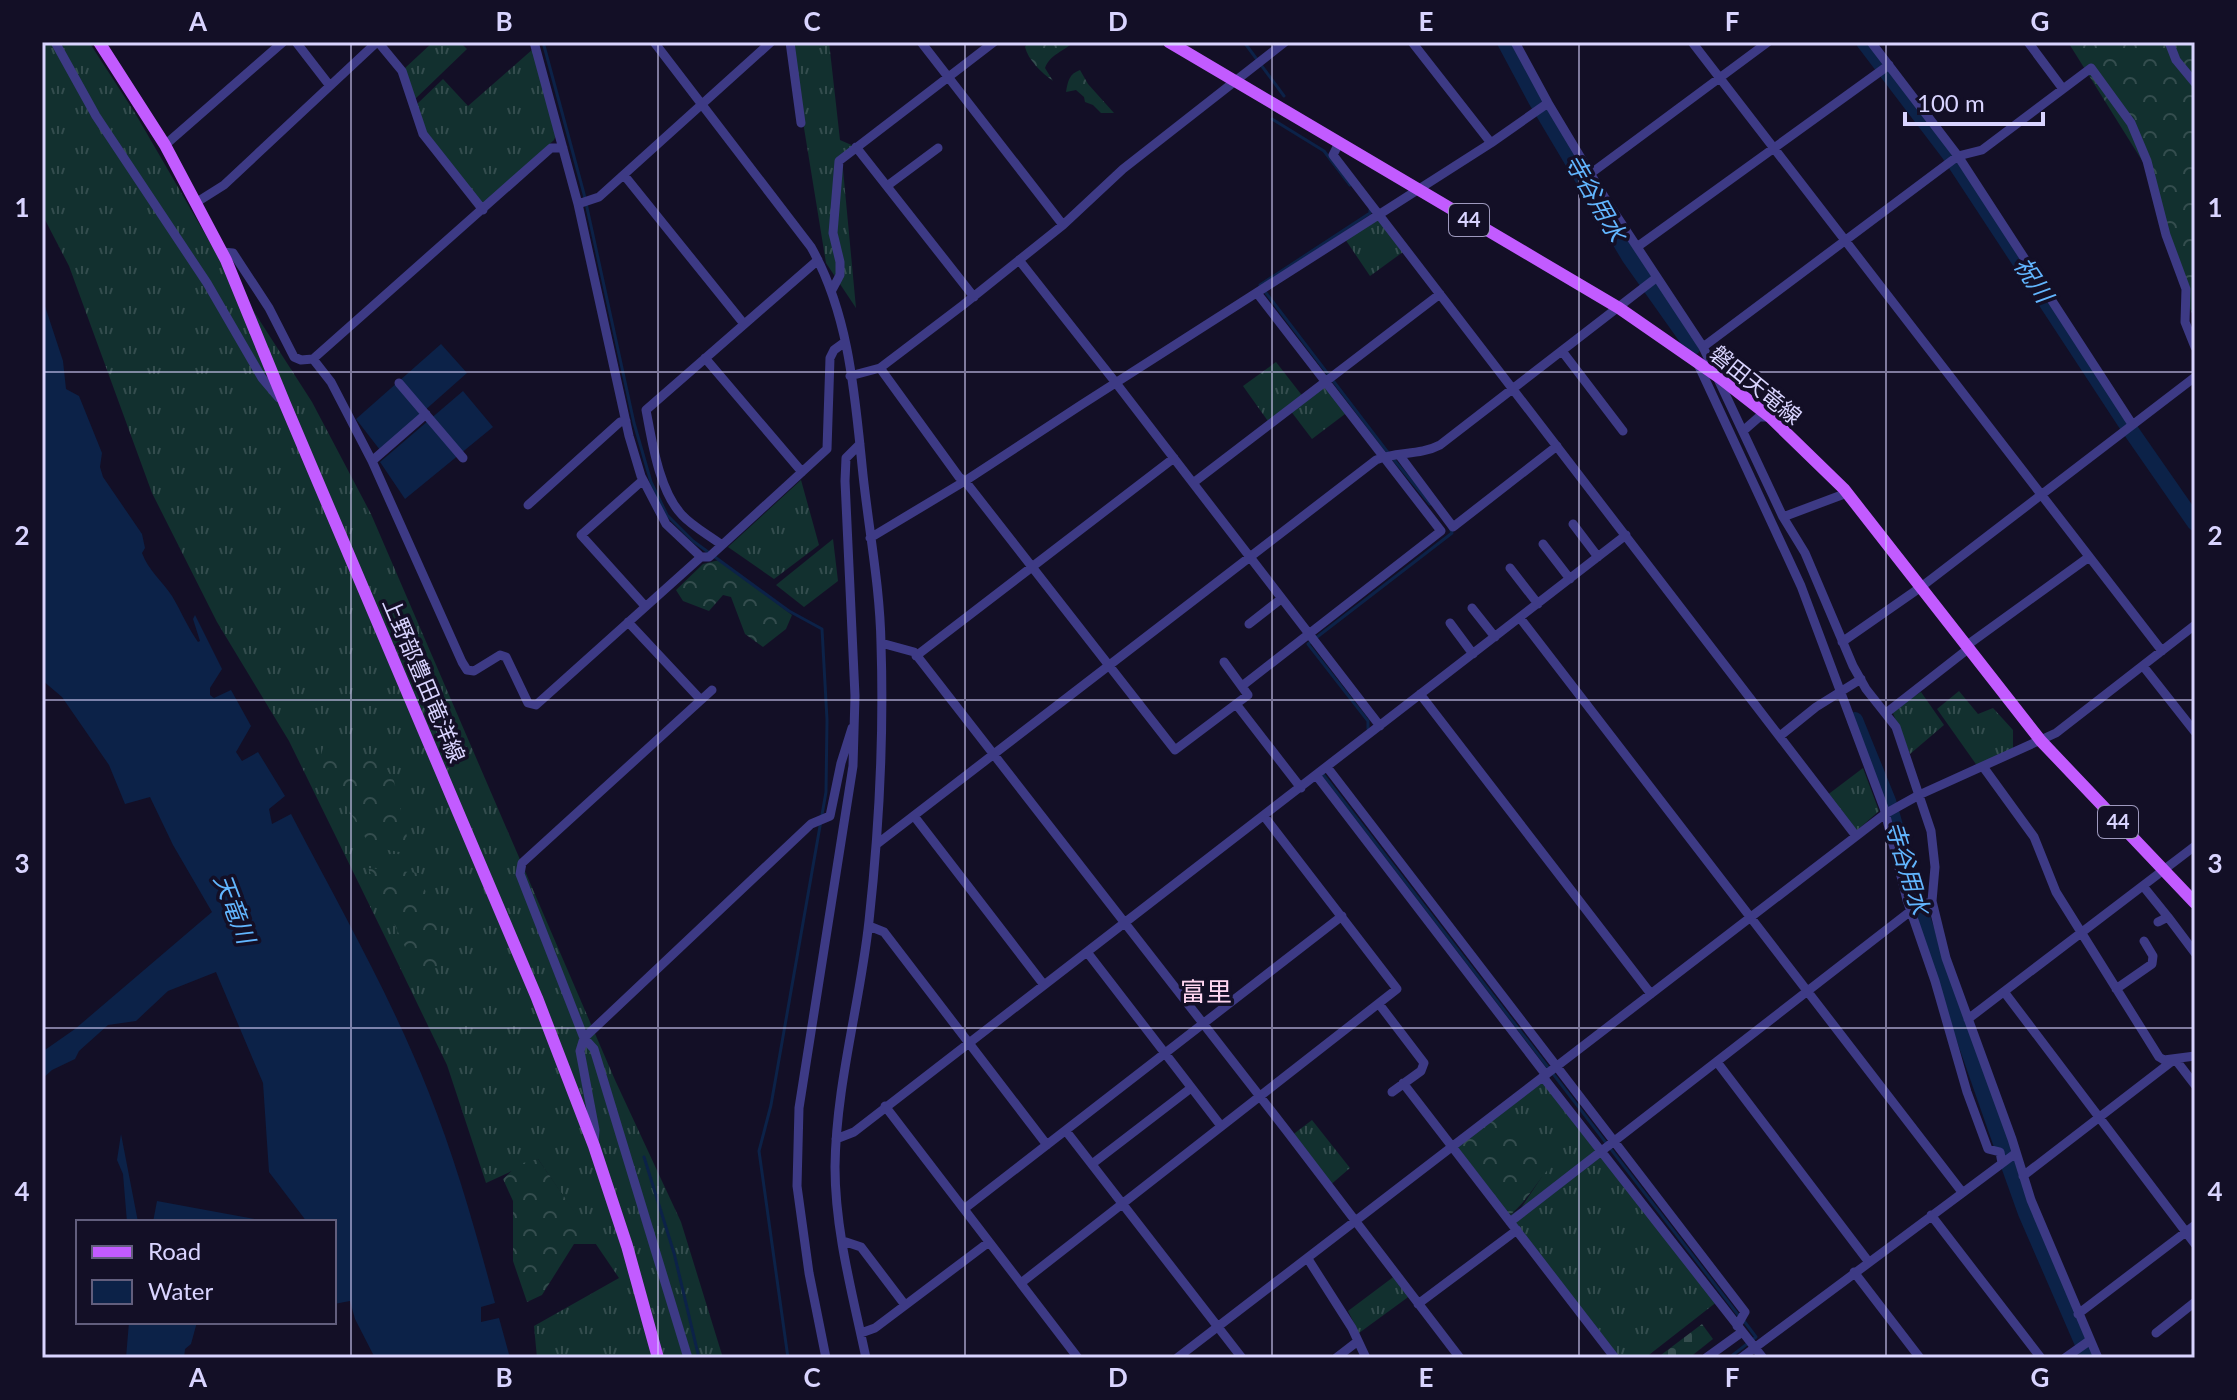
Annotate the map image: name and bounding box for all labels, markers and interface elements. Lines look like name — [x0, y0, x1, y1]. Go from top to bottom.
text: A — [188, 5, 208, 37]
text: B — [495, 5, 513, 37]
text: C — [803, 5, 821, 37]
text: D — [1108, 5, 1128, 37]
text: E — [1419, 5, 1433, 37]
text: F — [1725, 5, 1739, 37]
text: G — [2031, 5, 2049, 37]
scale bar — [1905, 76, 2043, 126]
text: 100 m — [1917, 88, 1985, 117]
water label: 寺谷用水 — [1560, 148, 1634, 249]
text: 1 — [14, 191, 30, 223]
text: 1 — [2207, 191, 2223, 223]
road number: 44 — [1449, 204, 1489, 236]
water label: 祝川 — [2009, 251, 2061, 310]
street label: 磐田天竜線 — [1705, 340, 1808, 430]
text: 2 — [14, 519, 30, 551]
text: 2 — [2207, 519, 2223, 551]
street label: 上野部豊田竜洋線 — [378, 594, 471, 766]
road number: 44 — [2098, 806, 2138, 838]
water label: 寺谷用水 — [1881, 817, 1937, 921]
text: 3 — [14, 847, 30, 879]
text: 3 — [2207, 847, 2223, 879]
water label: 天竜川 — [209, 870, 263, 950]
district label: 富里 — [1180, 975, 1232, 1007]
text: 4 — [14, 1175, 30, 1207]
text: 4 — [2207, 1175, 2223, 1207]
legend — [76, 1220, 336, 1324]
text: Road — [148, 1236, 201, 1265]
text: Water — [148, 1276, 213, 1305]
text: A — [188, 1361, 208, 1393]
text: B — [495, 1361, 513, 1393]
text: C — [803, 1361, 821, 1393]
text: D — [1108, 1361, 1128, 1393]
text: E — [1419, 1361, 1433, 1393]
text: F — [1725, 1361, 1739, 1393]
text: G — [2031, 1361, 2049, 1393]

